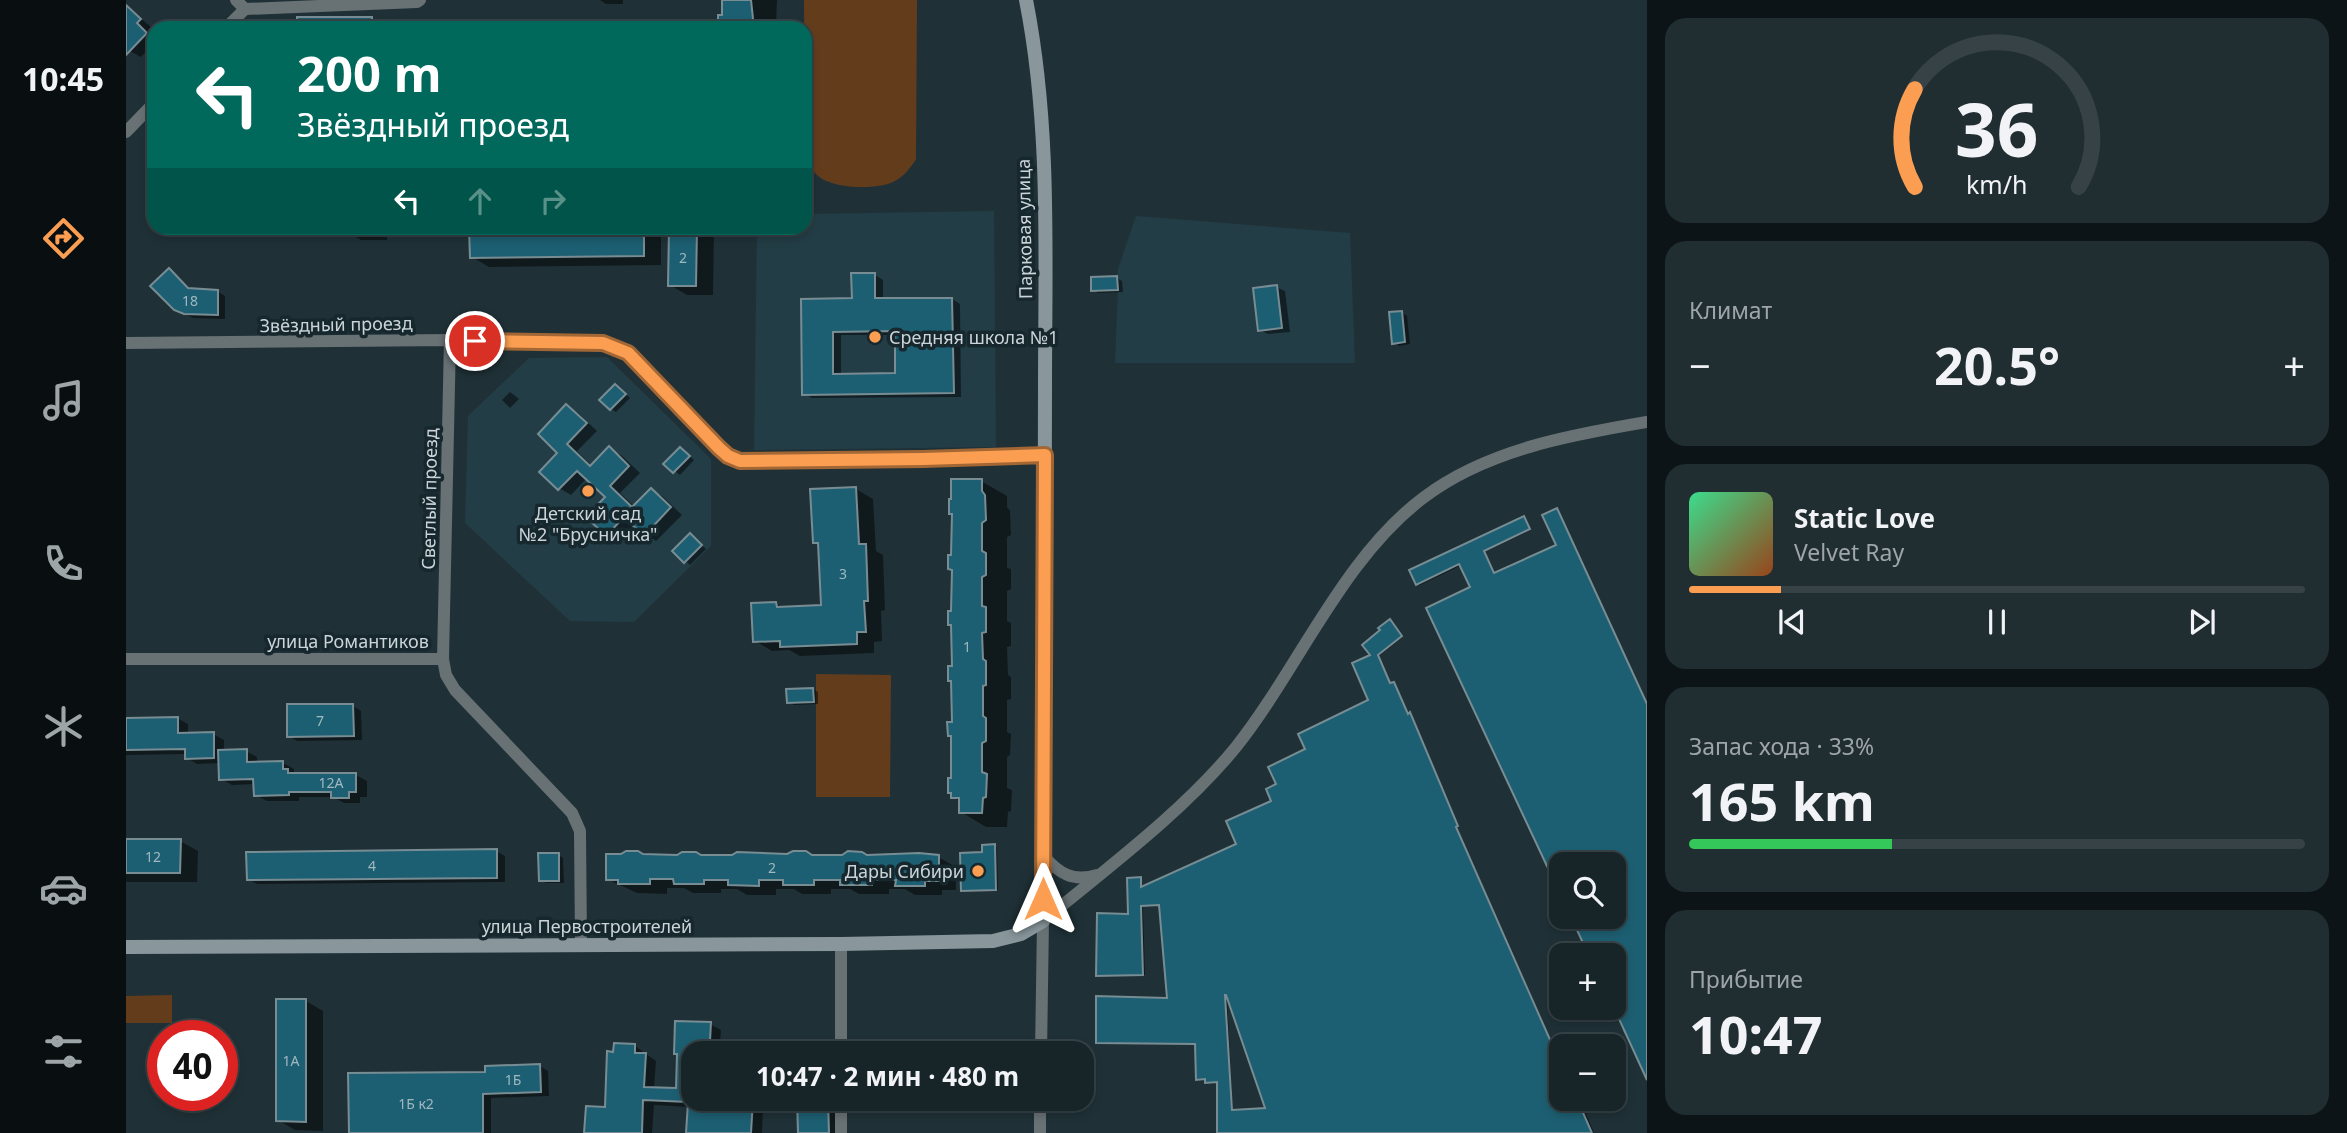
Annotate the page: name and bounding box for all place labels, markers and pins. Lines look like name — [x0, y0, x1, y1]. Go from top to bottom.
pin — [445, 311, 505, 371]
place label: Средняя школа №1 — [889, 325, 1059, 349]
marker: Средняя школа №1 — [867, 329, 883, 345]
marker: Детский сад №2 "Брусничка" — [580, 483, 596, 499]
place label: Детский сад №2 "Брусничка" — [519, 501, 657, 546]
place label: Дары Сибири — [845, 859, 964, 883]
marker: Дары Сибири — [970, 863, 986, 879]

